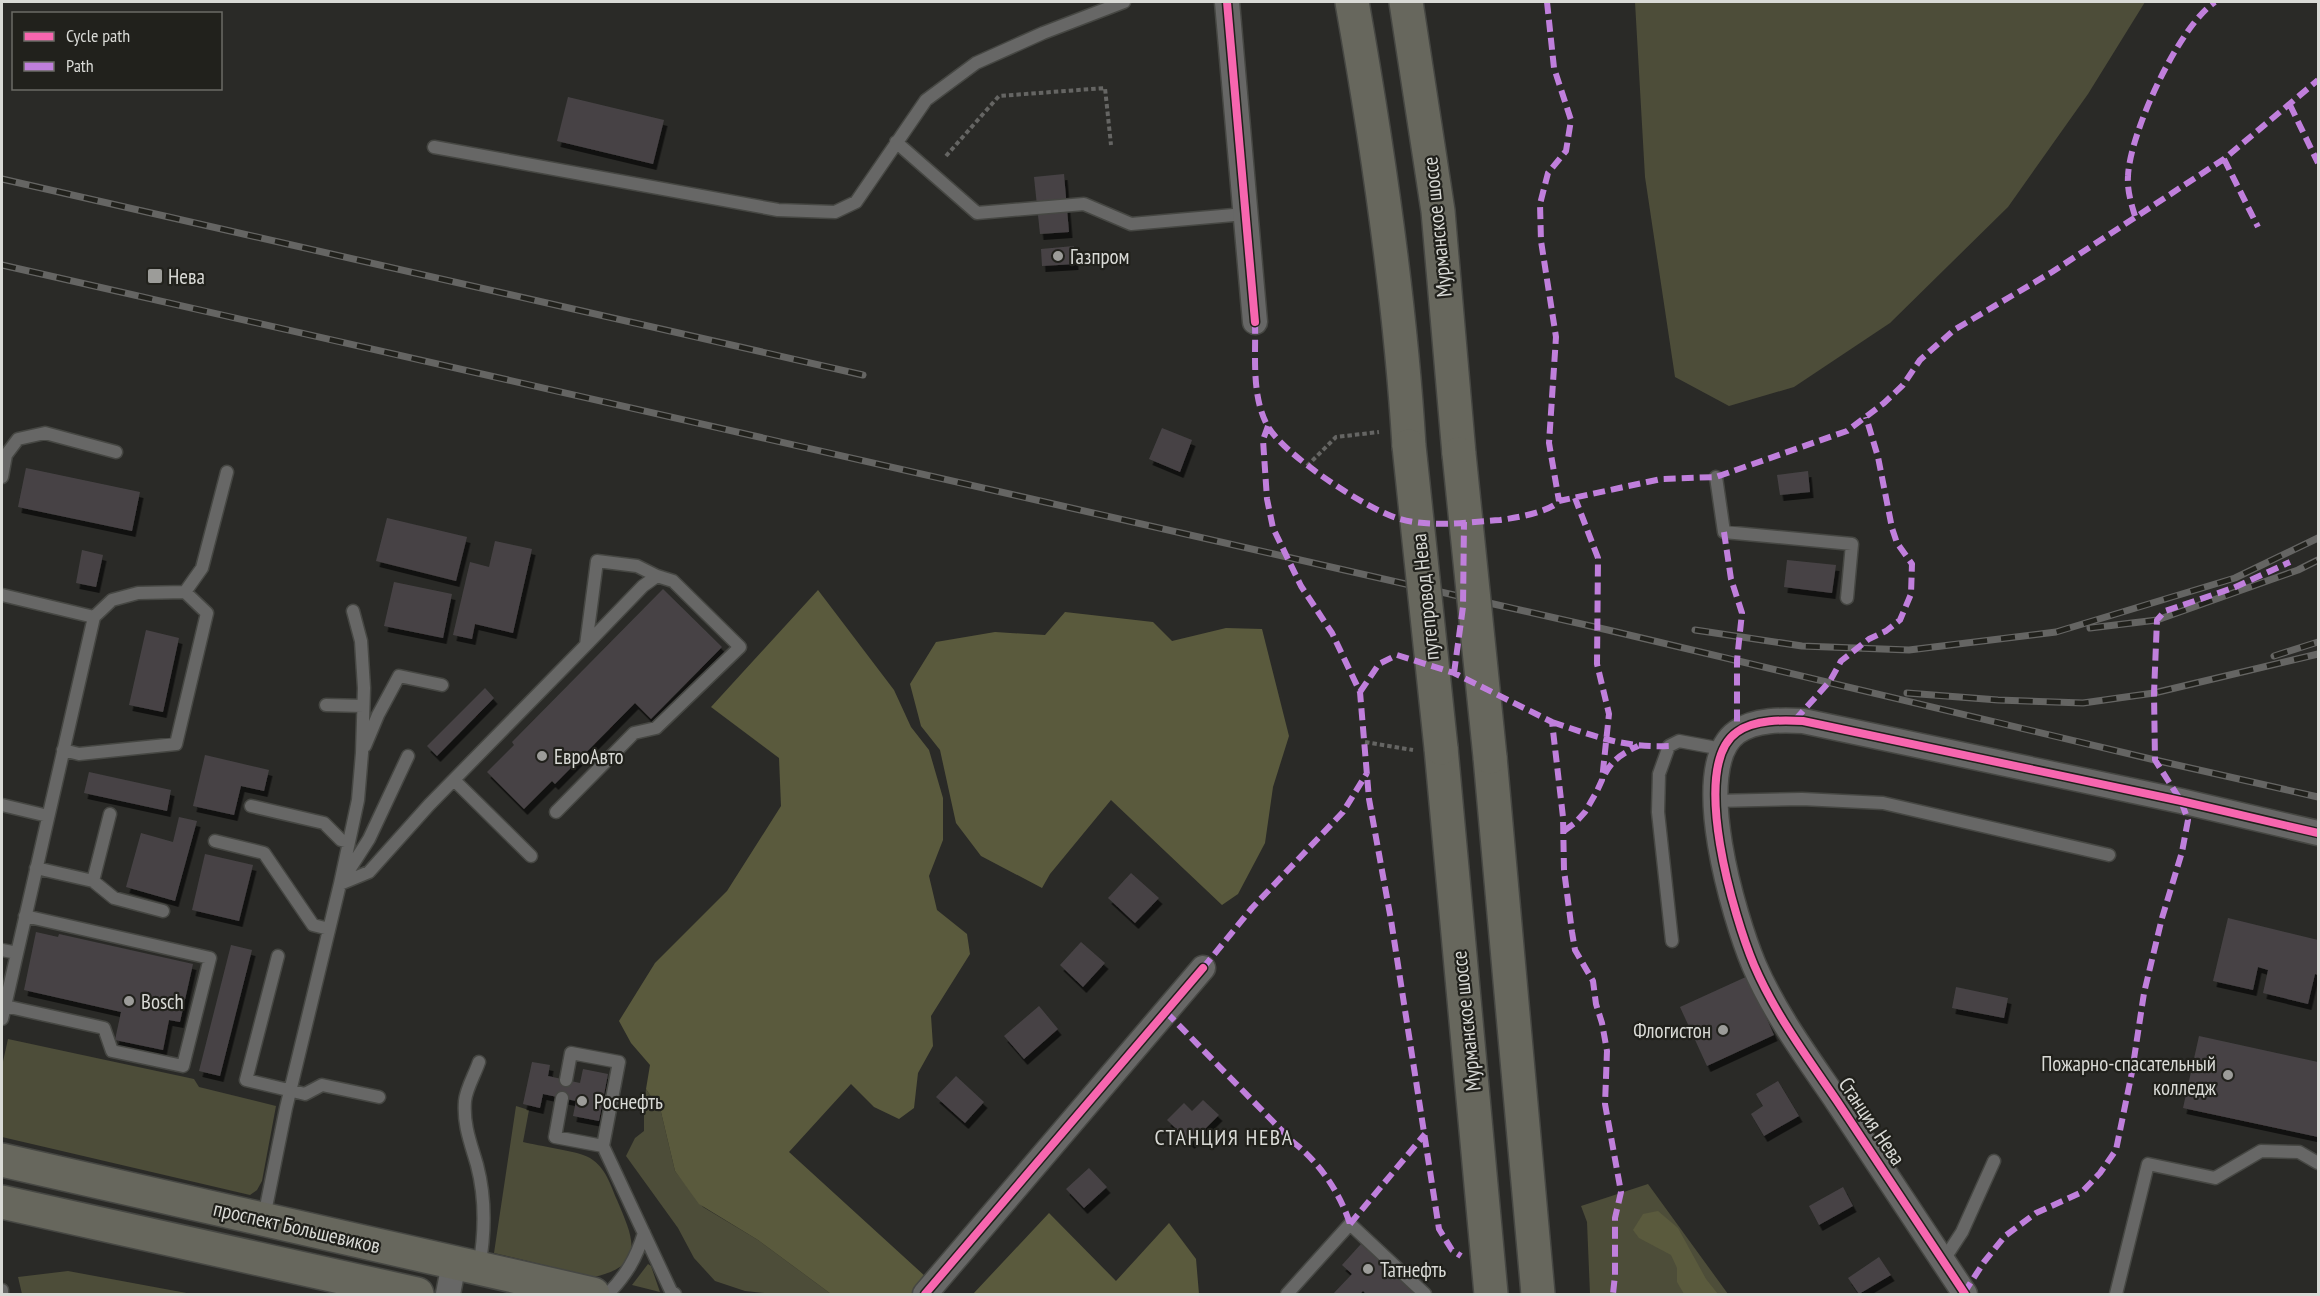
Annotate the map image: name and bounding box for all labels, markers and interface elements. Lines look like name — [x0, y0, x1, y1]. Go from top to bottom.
legend — [12, 12, 222, 90]
text: Cycle path — [66, 24, 130, 47]
text: Path — [66, 54, 94, 77]
street label: Мурманское шоссе — [1416, 155, 1458, 299]
place label: Газпром — [1070, 243, 1130, 270]
marker: Газпром — [1051, 249, 1065, 263]
place label: Нева — [168, 263, 205, 290]
marker: Нева — [146, 267, 164, 285]
street label: путепровод Нева — [1405, 532, 1445, 662]
place label: ЕвроАвто — [554, 743, 624, 770]
marker: ЕвроАвто — [535, 749, 549, 763]
street label: Мурманское шоссе — [1445, 949, 1487, 1093]
place label: Bosch — [141, 988, 184, 1015]
marker: Bosch — [122, 994, 136, 1008]
place label: Флогистон — [1633, 1017, 1711, 1044]
marker: Флогистон — [1716, 1023, 1730, 1037]
place label: Пожарно-спасательный колледж — [2041, 1050, 2217, 1101]
marker: Пожарно-спасательный колледж — [2221, 1068, 2235, 1082]
street label: Станция Нева — [1833, 1072, 1911, 1170]
place label: Роснефть — [594, 1088, 663, 1115]
marker: Роснефть — [575, 1094, 589, 1108]
district label: СТАНЦИЯ НЕВА — [1154, 1123, 1294, 1151]
street label: проспект Большевиков — [211, 1195, 383, 1259]
place label: Татнефть — [1380, 1256, 1446, 1283]
marker: Татнефть — [1361, 1262, 1375, 1276]

